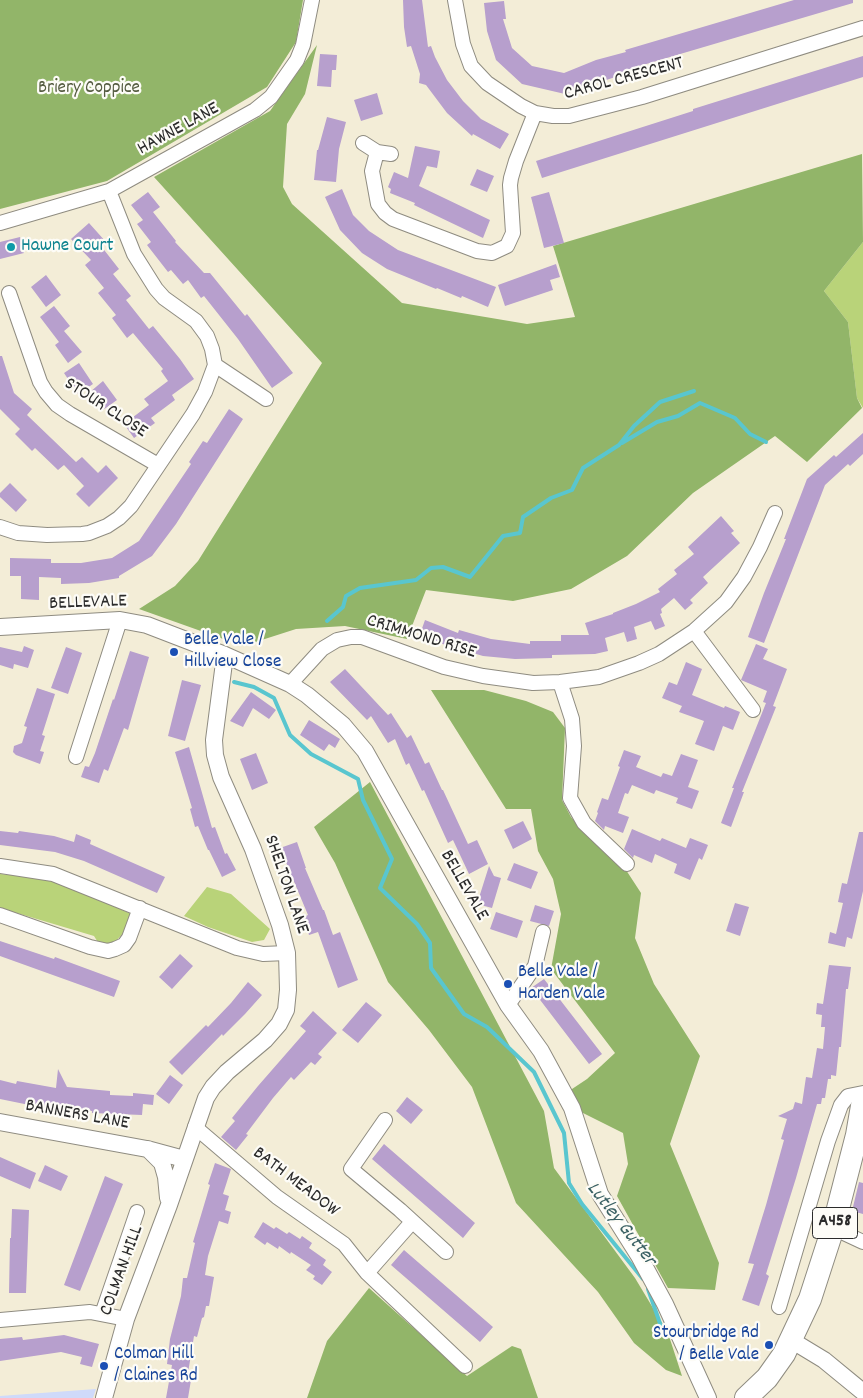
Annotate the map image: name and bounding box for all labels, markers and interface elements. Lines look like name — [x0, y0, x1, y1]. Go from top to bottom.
street label: CAROL CRESCENT — [562, 53, 686, 107]
park label: Briery Coppice — [38, 78, 140, 100]
street label: HAWNE LANE — [134, 98, 224, 162]
place label: Hawne Court — [21, 236, 113, 258]
marker: Hawne Court — [5, 241, 17, 253]
street label: STOUR CLOSE — [59, 374, 151, 444]
street label: BELLEVALE — [49, 591, 127, 617]
street label: CRIMMOND RISE — [363, 611, 479, 665]
place label: Belle Vale / Hillview Close — [184, 630, 281, 674]
marker: Belle Vale / Hillview Close — [168, 646, 180, 658]
street label: SHELTON LANE — [257, 833, 313, 937]
street label: BELLEVALE — [434, 847, 492, 925]
place label: Belle Vale / Harden Vale — [518, 962, 605, 1006]
marker: Belle Vale / Harden Vale — [502, 978, 514, 990]
street label: BANNERS LANE — [23, 1096, 131, 1136]
street label: BATH MEADOW — [247, 1143, 343, 1223]
water label: Lutley Gutter — [580, 1178, 660, 1272]
road number: A458 — [812, 1208, 858, 1238]
street label: COLMAN HILL — [96, 1223, 150, 1319]
place label: Stourbridge Rd / Belle Vale — [653, 1323, 759, 1367]
marker: Stourbridge Rd / Belle Vale — [763, 1339, 775, 1351]
place label: Colman Hill / Claines Rd — [114, 1344, 198, 1388]
marker: Colman Hill / Claines Rd — [98, 1360, 110, 1372]

